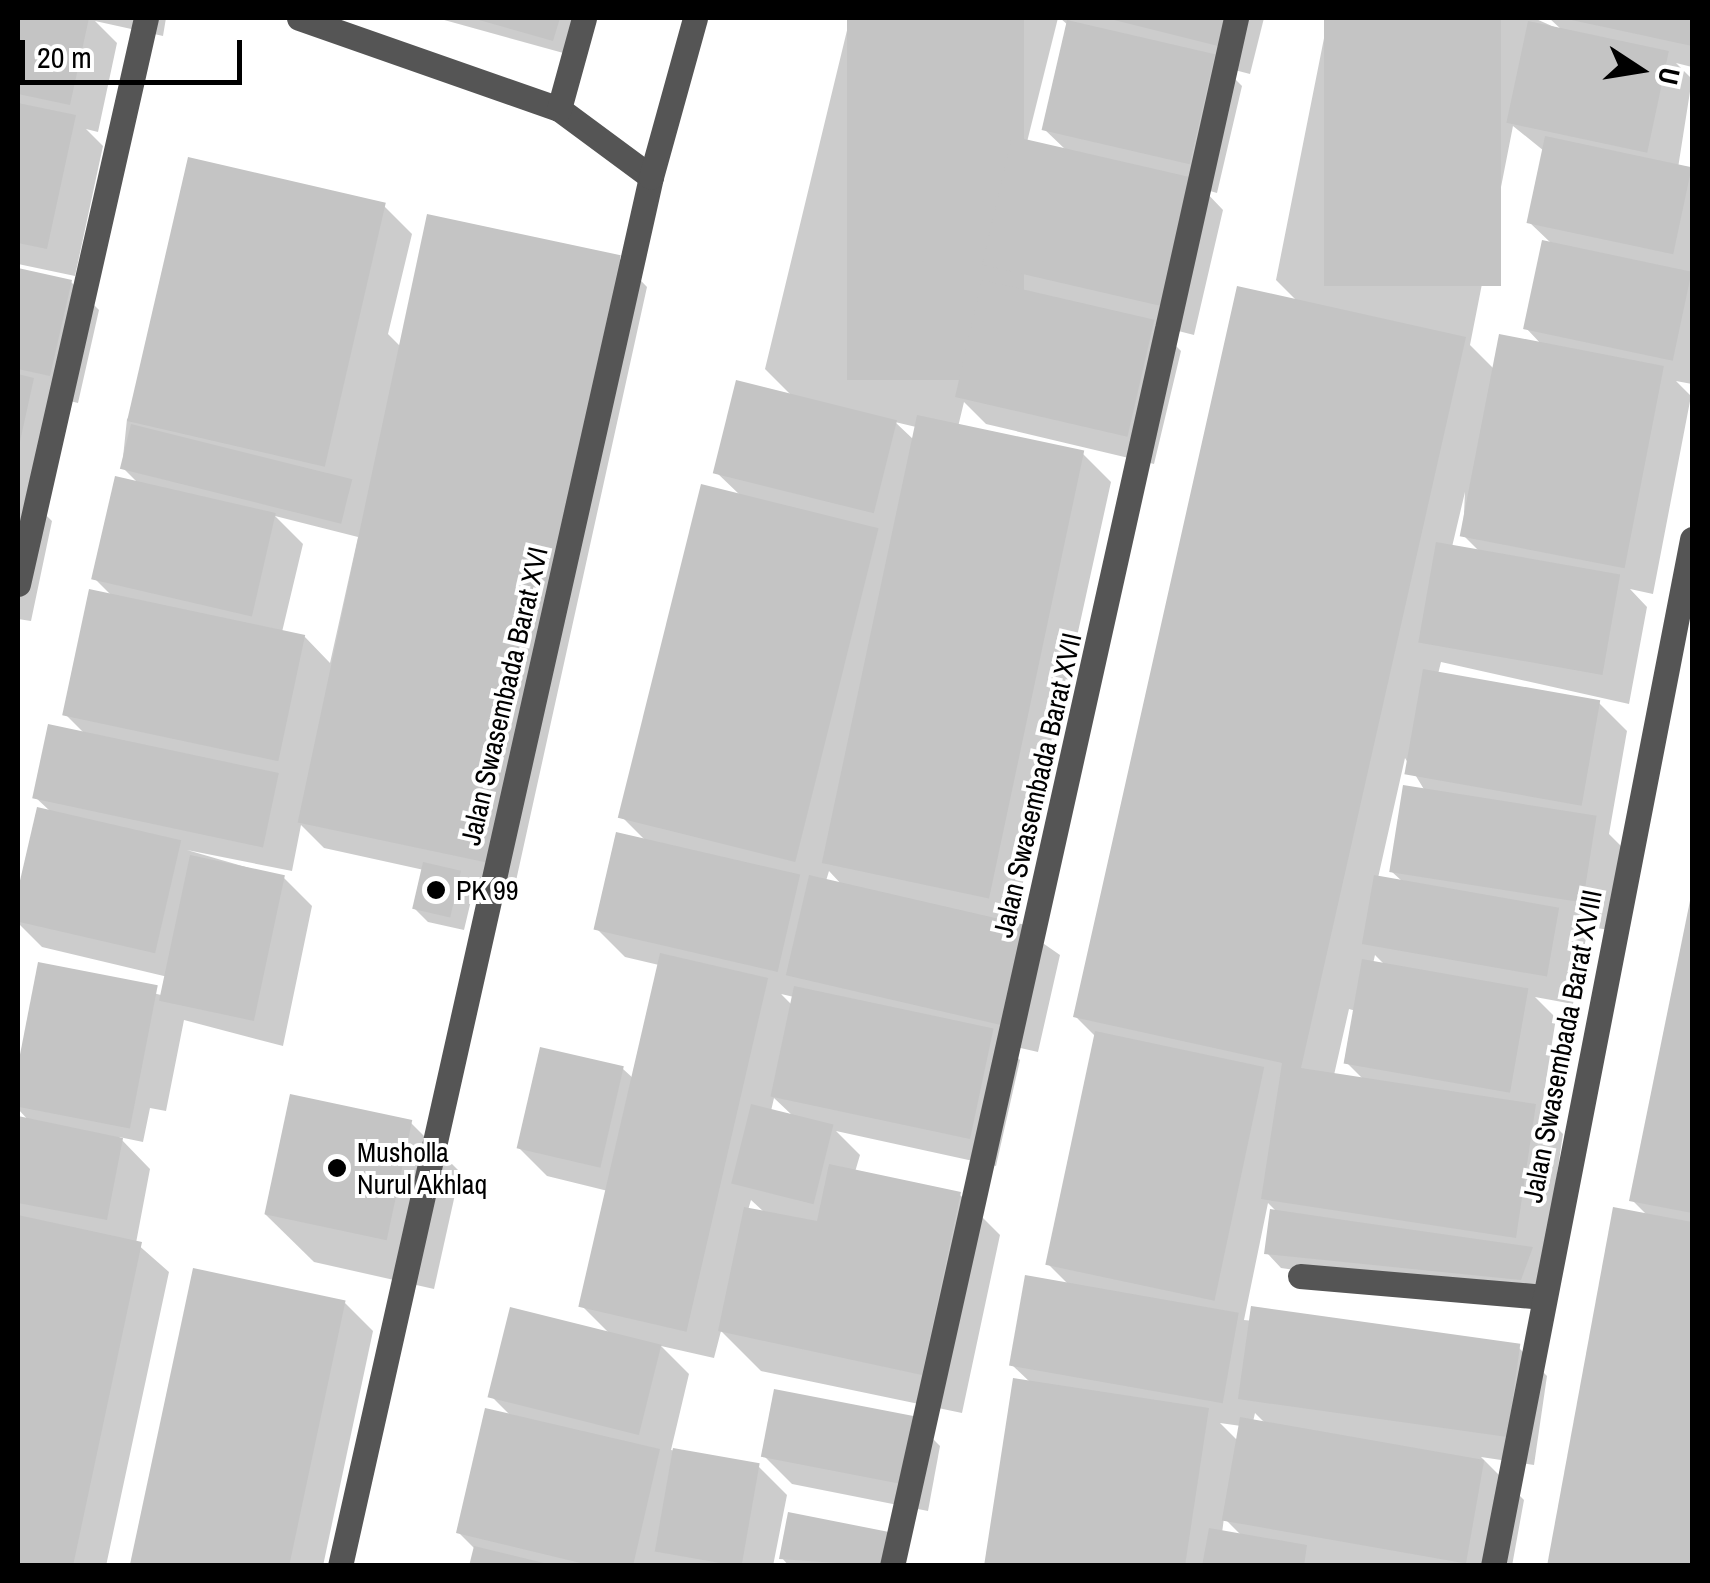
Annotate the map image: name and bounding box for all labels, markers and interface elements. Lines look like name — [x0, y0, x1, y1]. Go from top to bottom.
scale bar — [25, 20, 248, 82]
north arrow — [1590, 20, 1690, 120]
text: 20 m — [37, 37, 92, 77]
text: U — [1649, 64, 1690, 88]
street label: Jalan Swasembada Barat XVI — [453, 544, 555, 848]
street label: Jalan Swasembada Barat XVII — [986, 630, 1088, 940]
place label: PK 99 — [456, 873, 519, 907]
marker: PK 99 — [425, 879, 447, 901]
street label: Jalan Swasembada Barat XVIII — [1515, 887, 1609, 1205]
place label: Musholla Nurul Akhlaq — [357, 1135, 488, 1201]
marker: Musholla Nurul Akhlaq — [326, 1157, 348, 1179]

